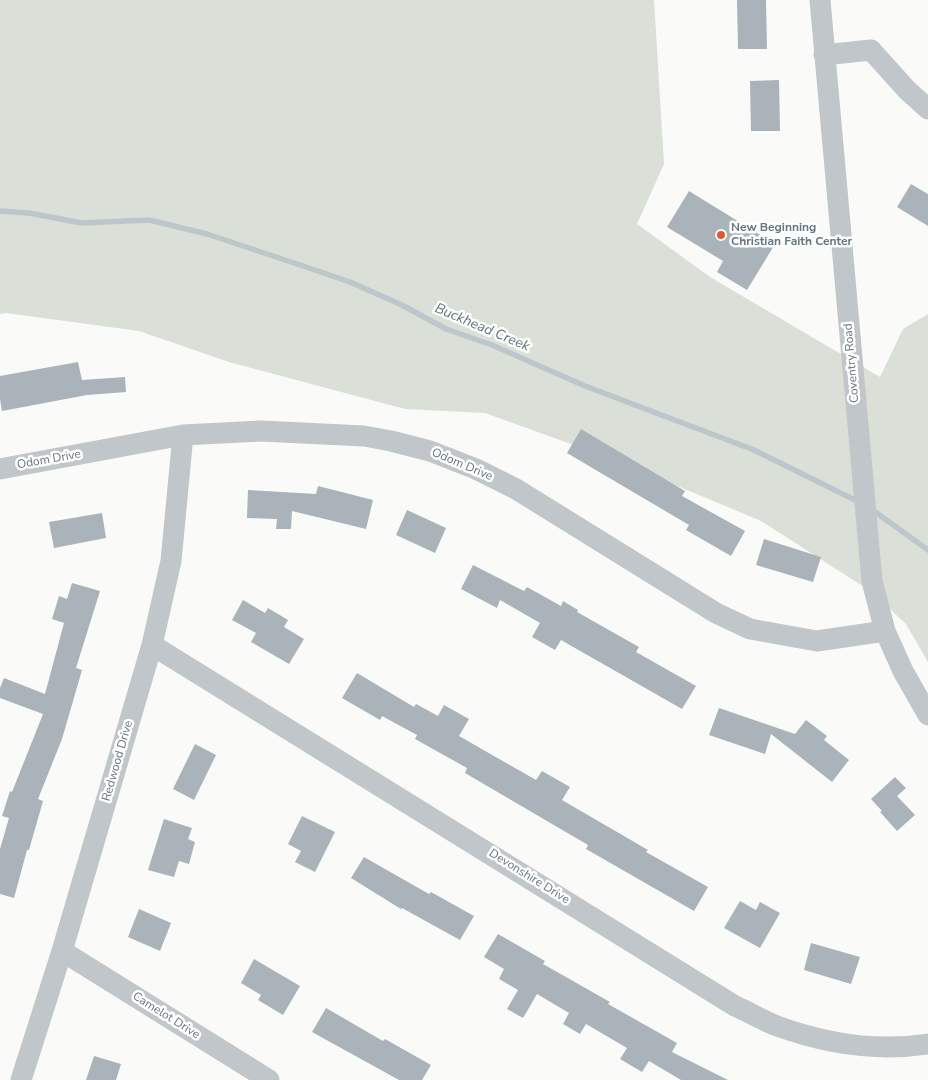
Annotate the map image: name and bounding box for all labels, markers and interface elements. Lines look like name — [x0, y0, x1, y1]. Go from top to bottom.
place label: New Beginning Christian Faith Center — [731, 221, 852, 249]
marker: New Beginning Christian Faith Center — [715, 229, 727, 241]
water label: Buckhead Creek — [432, 300, 532, 356]
street label: Coventry Road — [841, 323, 863, 403]
street label: Odom Drive — [429, 446, 495, 484]
street label: Odom Drive — [16, 447, 82, 473]
street label: Redwood Drive — [100, 719, 136, 803]
street label: Devonshire Drive — [486, 846, 572, 908]
street label: Camelot Drive — [130, 990, 202, 1042]

